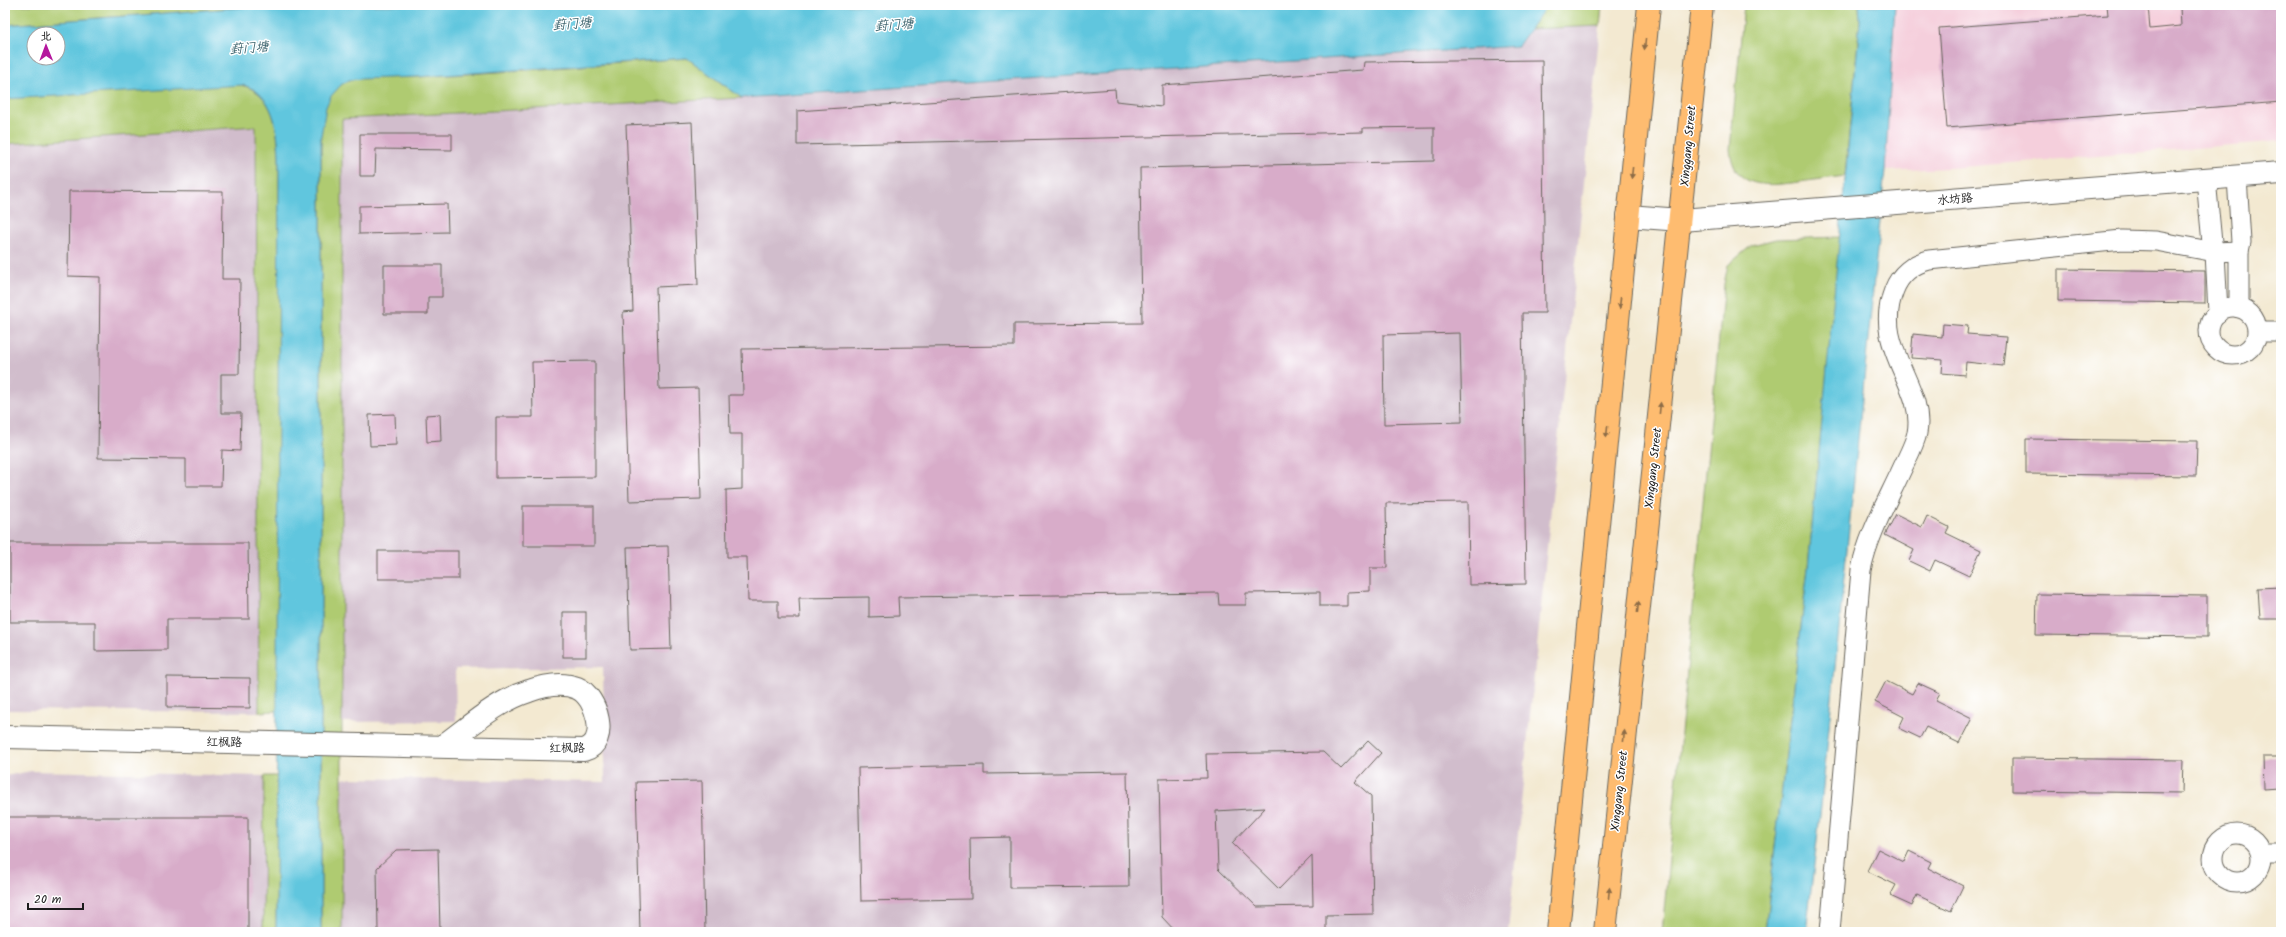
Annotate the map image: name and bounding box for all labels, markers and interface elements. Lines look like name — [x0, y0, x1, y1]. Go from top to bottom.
water label: 葑门塘 — [552, 13, 594, 36]
water label: 葑门塘 — [874, 14, 916, 37]
north arrow — [26, 26, 66, 66]
text: 北 — [40, 28, 51, 46]
water label: 葑门塘 — [229, 37, 271, 60]
one-way arrow — [1642, 38, 1648, 50]
street label: Xinggang Street — [1675, 104, 1702, 187]
one-way arrow — [1629, 167, 1636, 179]
street label: 水坊路 — [1936, 188, 1974, 211]
one-way arrow — [1616, 297, 1623, 309]
one-way arrow — [1657, 402, 1663, 414]
one-way arrow — [1604, 426, 1610, 438]
street label: Xinggang Street — [1640, 426, 1667, 509]
one-way arrow — [1634, 601, 1641, 613]
one-way arrow — [1621, 730, 1627, 742]
street label: 红枫路 — [206, 733, 242, 752]
street label: 红枫路 — [549, 739, 585, 758]
street label: Xinggang Street — [1606, 749, 1633, 832]
scale bar — [28, 885, 83, 911]
one-way arrow — [1605, 887, 1612, 899]
text: 20 m — [34, 890, 62, 909]

